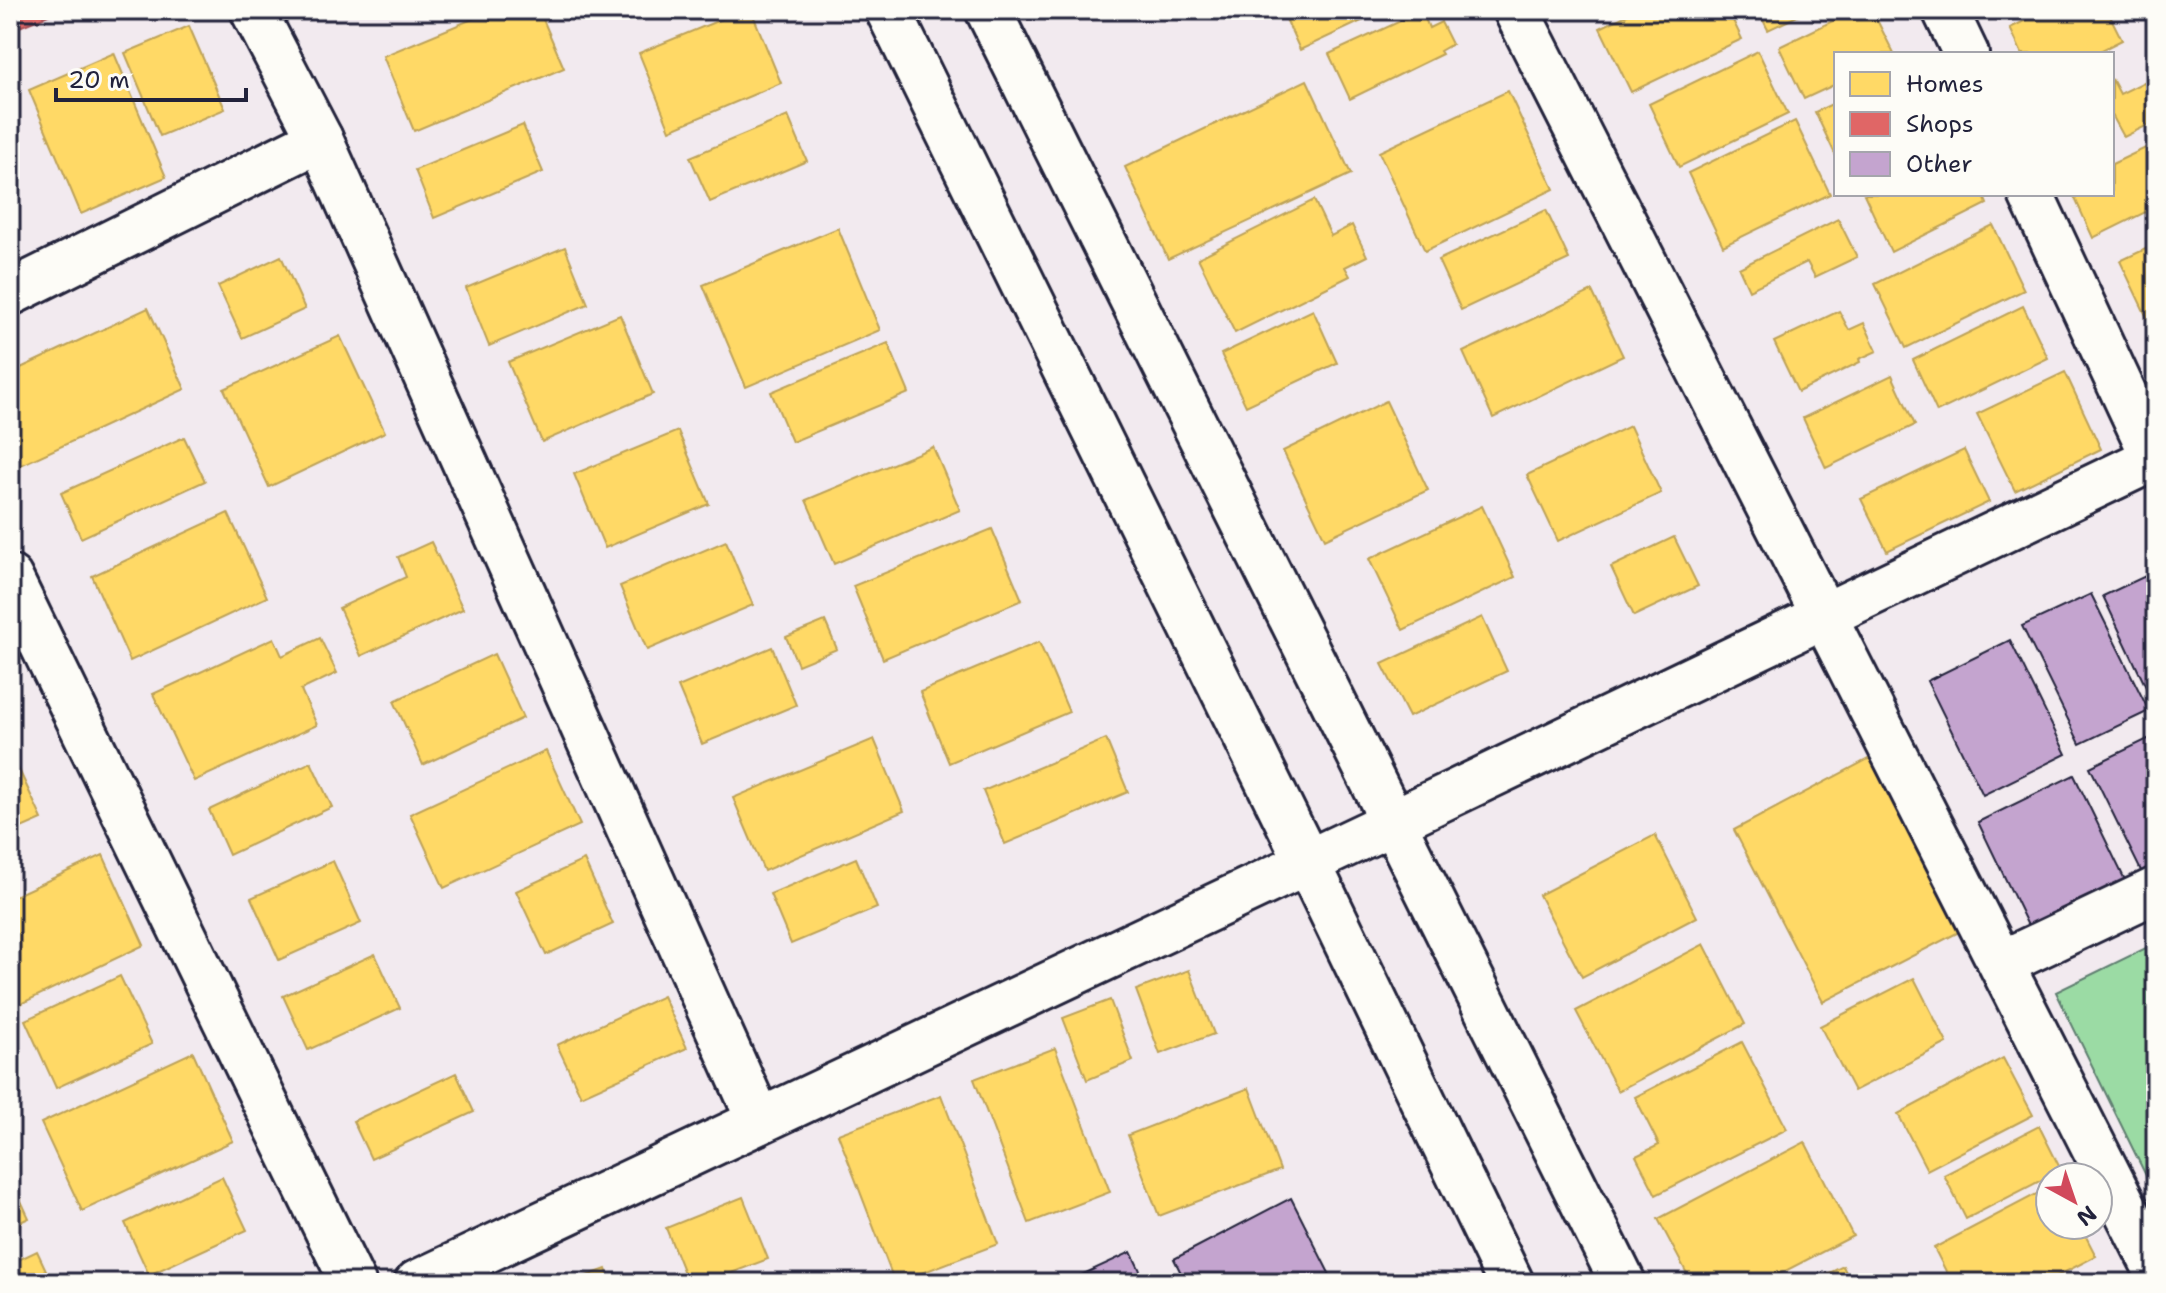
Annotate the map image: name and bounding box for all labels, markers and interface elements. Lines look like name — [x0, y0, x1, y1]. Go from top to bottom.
scale bar — [56, 52, 246, 102]
legend — [1834, 52, 2114, 196]
text: 20 m — [68, 64, 130, 96]
text: Homes — [1906, 68, 1984, 100]
text: Shops — [1906, 108, 1974, 140]
text: Other — [1906, 148, 1973, 180]
north arrow — [2034, 1161, 2114, 1241]
text: N — [2071, 1199, 2103, 1233]

